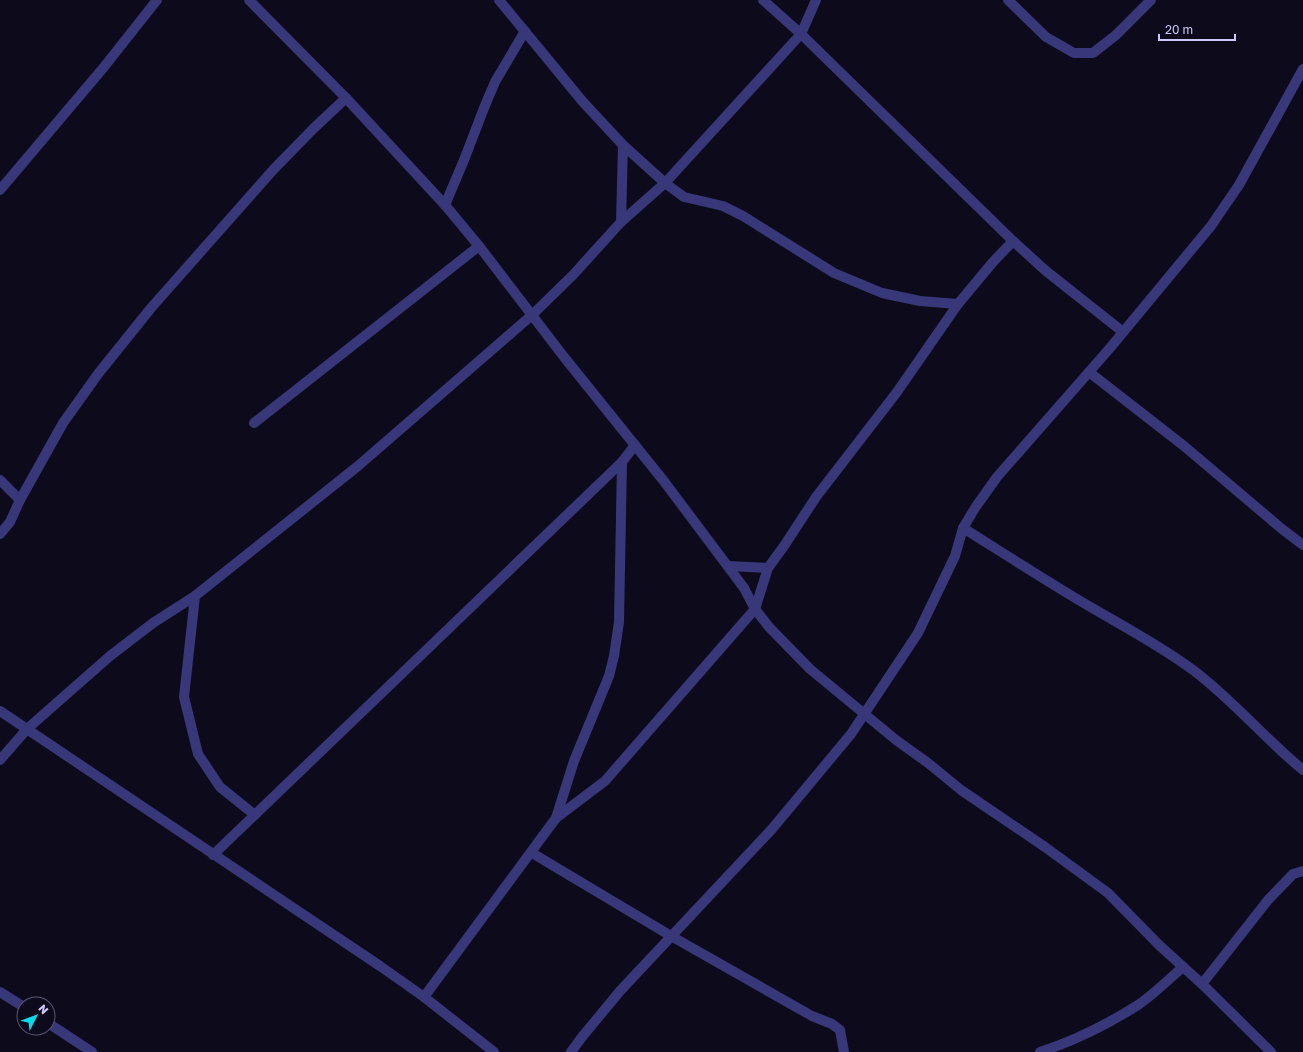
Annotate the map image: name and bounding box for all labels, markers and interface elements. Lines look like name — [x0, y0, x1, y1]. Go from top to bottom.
scale bar — [1159, 16, 1235, 42]
text: 20 m — [1165, 22, 1193, 37]
north arrow — [16, 996, 56, 1036]
text: N — [36, 1002, 51, 1016]

